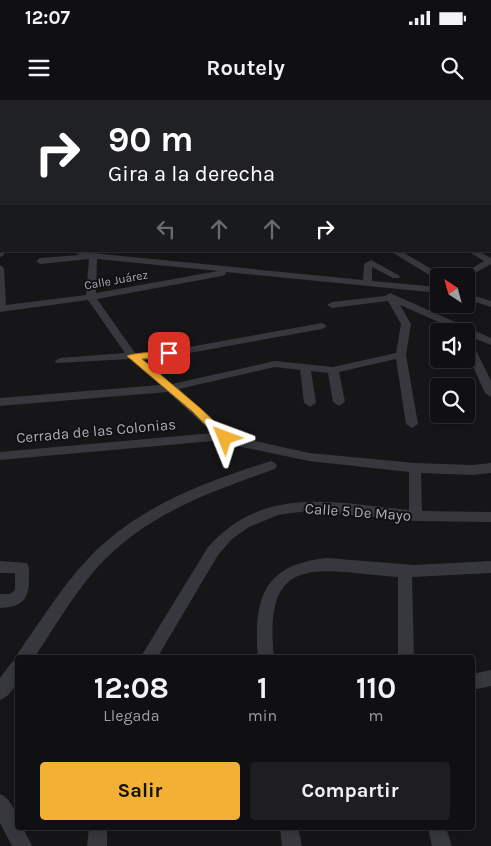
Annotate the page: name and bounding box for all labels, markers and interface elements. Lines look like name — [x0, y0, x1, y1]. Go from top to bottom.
text: 12:07 — [25, 7, 70, 29]
icon: menu — [25, 54, 53, 82]
icon: search — [438, 54, 466, 82]
text: Routely — [206, 55, 285, 81]
text: 90 m — [108, 119, 194, 160]
icon: right — [25, 120, 90, 185]
text: Gira a la derecha — [108, 161, 275, 187]
icon: left — [152, 215, 180, 243]
icon: ahead — [205, 215, 233, 243]
icon: ahead — [258, 215, 286, 243]
icon: right — [311, 215, 339, 243]
street label: Calle Juárez — [83, 267, 149, 293]
north arrow — [430, 268, 475, 312]
map controls — [430, 268, 475, 423]
button: sound — [430, 323, 475, 368]
pin — [148, 332, 190, 374]
icon: arrive — [155, 339, 183, 367]
button: search — [430, 378, 475, 423]
position arrow — [198, 411, 250, 463]
street label: Cerrada de las Colonias — [15, 415, 177, 447]
street label: Calle 5 De Mayo — [304, 499, 412, 525]
text: 12:08 — [94, 670, 169, 706]
text: 1 — [257, 670, 268, 706]
text: 110 — [356, 670, 396, 706]
text: Llegada — [103, 706, 160, 725]
text: min — [248, 706, 277, 725]
text: m — [369, 706, 384, 725]
button: Salir — [40, 762, 240, 820]
button: Compartir — [250, 762, 450, 820]

